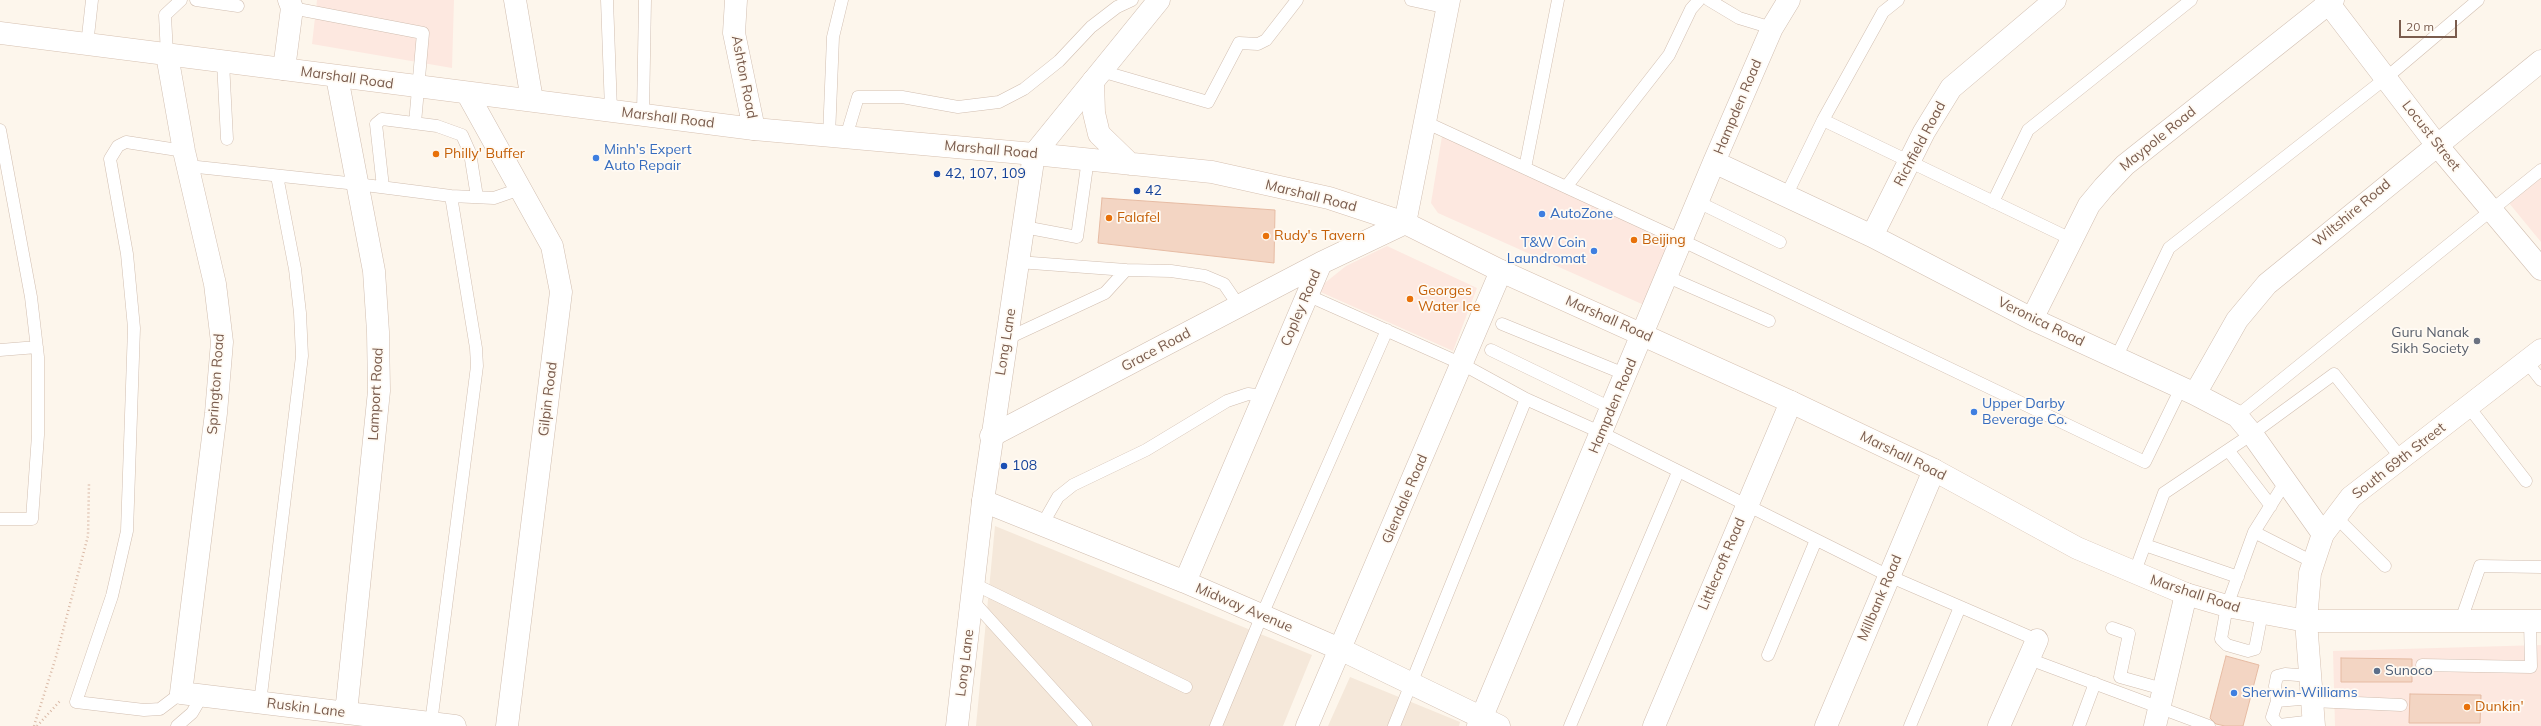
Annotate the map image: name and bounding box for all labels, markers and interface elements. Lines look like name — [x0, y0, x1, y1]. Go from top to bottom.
scale bar — [2401, 12, 2459, 38]
text: 20 m — [2406, 19, 2434, 34]
street label: Ashton Road — [728, 34, 760, 120]
street label: Hampden Road — [1710, 57, 1766, 157]
street label: Marshall Road — [299, 63, 395, 93]
street label: Locust Street — [2398, 97, 2464, 175]
street label: Richfield Road — [1891, 99, 1949, 189]
street label: Maypole Road — [2117, 103, 2199, 175]
street label: Marshall Road — [621, 104, 715, 132]
street label: Marshall Road — [944, 138, 1038, 162]
place label: Minh's Expert Auto Repair — [604, 142, 692, 174]
place label: Philly' Buffer — [444, 146, 525, 162]
marker: Philly' Buffer — [431, 149, 441, 159]
marker: Minh's Expert Auto Repair — [591, 153, 601, 163]
place label: 42, 107, 109 — [945, 166, 1026, 182]
marker: 42, 107, 109 — [932, 169, 942, 179]
street label: Wiltshire Road — [2310, 176, 2394, 250]
street label: Marshall Road — [1264, 177, 1358, 215]
place label: 42 — [1145, 183, 1162, 199]
marker: 42 — [1132, 186, 1142, 196]
place label: AutoZone — [1550, 206, 1613, 222]
marker: AutoZone — [1537, 209, 1547, 219]
place label: Falafel — [1117, 210, 1160, 226]
marker: Falafel — [1104, 213, 1114, 223]
place label: Rudy's Tavern — [1274, 228, 1365, 244]
marker: Rudy's Tavern — [1261, 231, 1271, 241]
place label: Beijing — [1642, 232, 1686, 248]
place label: T&W Coin Laundromat — [1507, 235, 1586, 268]
marker: Beijing — [1629, 235, 1639, 245]
marker: T&W Coin Laundromat — [1589, 246, 1599, 256]
street label: Copley Road — [1277, 267, 1325, 349]
place label: Georges Water Ice — [1418, 283, 1480, 316]
street label: Marshall Road — [1563, 292, 1655, 346]
marker: Georges Water Ice — [1405, 294, 1415, 304]
street label: Veronica Road — [1995, 294, 2087, 350]
street label: Long Lane — [992, 307, 1020, 377]
street label: Grace Road — [1118, 325, 1194, 375]
place label: Guru Nanak Sikh Society — [2391, 325, 2469, 358]
street label: Springton Road — [204, 333, 228, 435]
marker: Guru Nanak Sikh Society — [2472, 336, 2482, 346]
street label: Lamport Road — [365, 347, 387, 441]
street label: Hampden Road — [1585, 356, 1641, 456]
street label: Gilpin Road — [535, 361, 561, 437]
place label: Upper Darby Beverage Co. — [1982, 396, 2067, 428]
marker: Upper Darby Beverage Co. — [1969, 407, 1979, 417]
street label: South 69th Street — [2349, 419, 2449, 503]
street label: Marshall Road — [1857, 428, 1949, 484]
street label: Glendale Road — [1379, 452, 1431, 546]
place label: 108 — [1012, 458, 1037, 474]
marker: 108 — [999, 461, 1009, 471]
street label: Littlecroft Road — [1695, 515, 1749, 613]
street label: Millbank Road — [1854, 552, 1906, 644]
street label: Marshall Road — [2148, 572, 2242, 616]
street label: Midway Avenue — [1193, 580, 1295, 636]
street label: Long Lane — [953, 628, 977, 698]
place label: Sunoco — [2385, 663, 2433, 679]
marker: Sunoco — [2372, 666, 2382, 676]
place label: Sherwin-Williams — [2242, 685, 2358, 701]
marker: Sherwin-Williams — [2229, 688, 2239, 698]
street label: Ruskin Lane — [266, 695, 346, 721]
place label: Dunkin' — [2475, 699, 2524, 715]
marker: Dunkin' — [2462, 702, 2472, 712]

